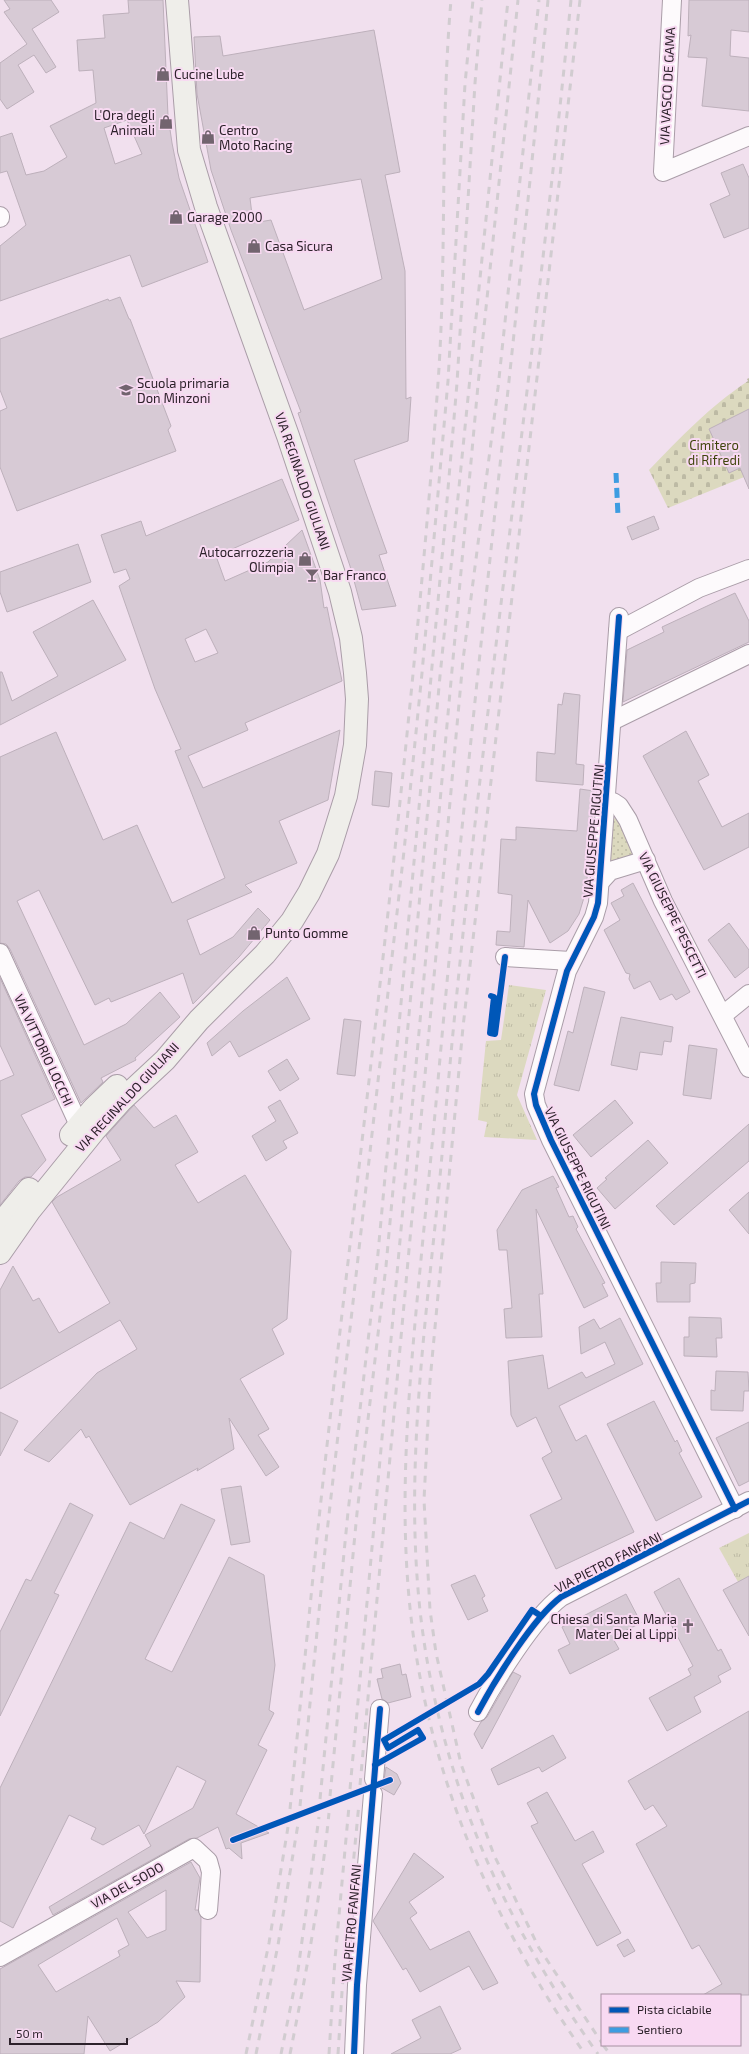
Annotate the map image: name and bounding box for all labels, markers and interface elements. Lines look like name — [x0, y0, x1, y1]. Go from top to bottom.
street label: VIA VASCO DE GAMA — [656, 27, 678, 145]
shop icon: Cucine Lube — [155, 66, 171, 82]
place label: Cucine Lube — [174, 66, 244, 82]
place label: L'Ora degli Animali — [94, 107, 155, 138]
shop icon: L'Ora degli Animali — [158, 114, 174, 130]
place label: Centro Moto Racing — [219, 122, 293, 153]
shop icon: Centro Moto Racing — [200, 129, 216, 145]
shop icon: Garage 2000 — [168, 209, 184, 225]
place label: Garage 2000 — [187, 209, 263, 225]
shop icon: Casa Sicura — [246, 238, 262, 254]
place label: Casa Sicura — [265, 238, 333, 254]
place label: Scuola primaria Don Minzoni — [137, 375, 229, 406]
school or university icon: Scuola primaria Don Minzoni — [118, 382, 134, 398]
street label: VIA REGINALDO GIULIANI — [272, 410, 334, 552]
park label: Cimitero di Rifredi — [688, 437, 740, 468]
place label: Autocarrozzeria Olimpia — [199, 544, 294, 575]
shop icon: Autocarrozzeria Olimpia — [297, 551, 313, 567]
bar icon: Bar Franco — [304, 567, 320, 583]
place label: Bar Franco — [323, 567, 386, 583]
street label: VIA GIUSEPPE RIGUTINI — [579, 764, 607, 898]
street label: VIA GIUSEPPE PESCETTI — [636, 850, 710, 980]
shop icon: Punto Gomme — [246, 925, 262, 941]
place label: Punto Gomme — [265, 925, 348, 941]
street label: VIA VITTORIO LOCCHI — [11, 992, 77, 1108]
street label: VIA REGINALDO GIULIANI — [72, 1039, 182, 1155]
street label: VIA GIUSEPPE RIGUTINI — [541, 1104, 615, 1232]
street label: VIA PIETRO FANFANI — [552, 1528, 664, 1596]
place label: Chiesa di Santa Maria Mater Dei al Lippi — [551, 1611, 677, 1642]
church icon: Chiesa di Santa Maria Mater Dei al Lippi — [680, 1618, 696, 1634]
street label: VIA DEL SODO — [88, 1858, 166, 1912]
street label: VIA PIETRO FANFANI — [338, 1863, 364, 1983]
legend — [601, 1994, 741, 2046]
text: Pista ciclabile — [637, 2002, 712, 2016]
scale bar — [10, 2020, 127, 2046]
text: Sentiero — [637, 2022, 683, 2036]
text: 50 m — [16, 2026, 43, 2040]

